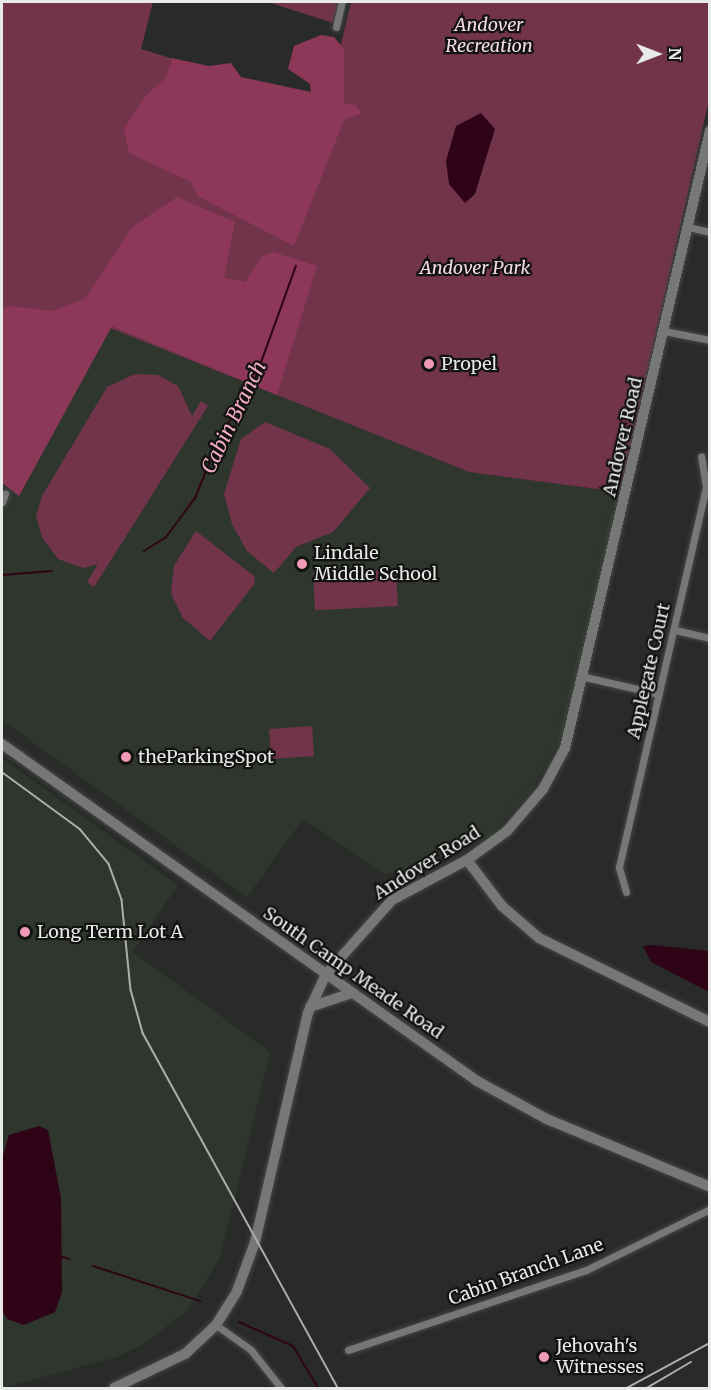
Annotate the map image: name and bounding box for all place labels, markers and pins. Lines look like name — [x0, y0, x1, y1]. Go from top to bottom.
place label: Propel — [441, 353, 497, 375]
marker: Propel — [422, 357, 436, 371]
place label: Lindale Middle School — [314, 543, 437, 586]
marker: Lindale Middle School — [295, 557, 309, 571]
place label: theParkingSpot — [138, 746, 274, 768]
marker: theParkingSpot — [119, 750, 133, 764]
place label: Long Term Lot A — [37, 921, 183, 943]
marker: Long Term Lot A — [18, 925, 32, 939]
place label: Jehovah's Witnesses — [556, 1336, 644, 1378]
marker: Jehovah's Witnesses — [537, 1350, 551, 1364]

